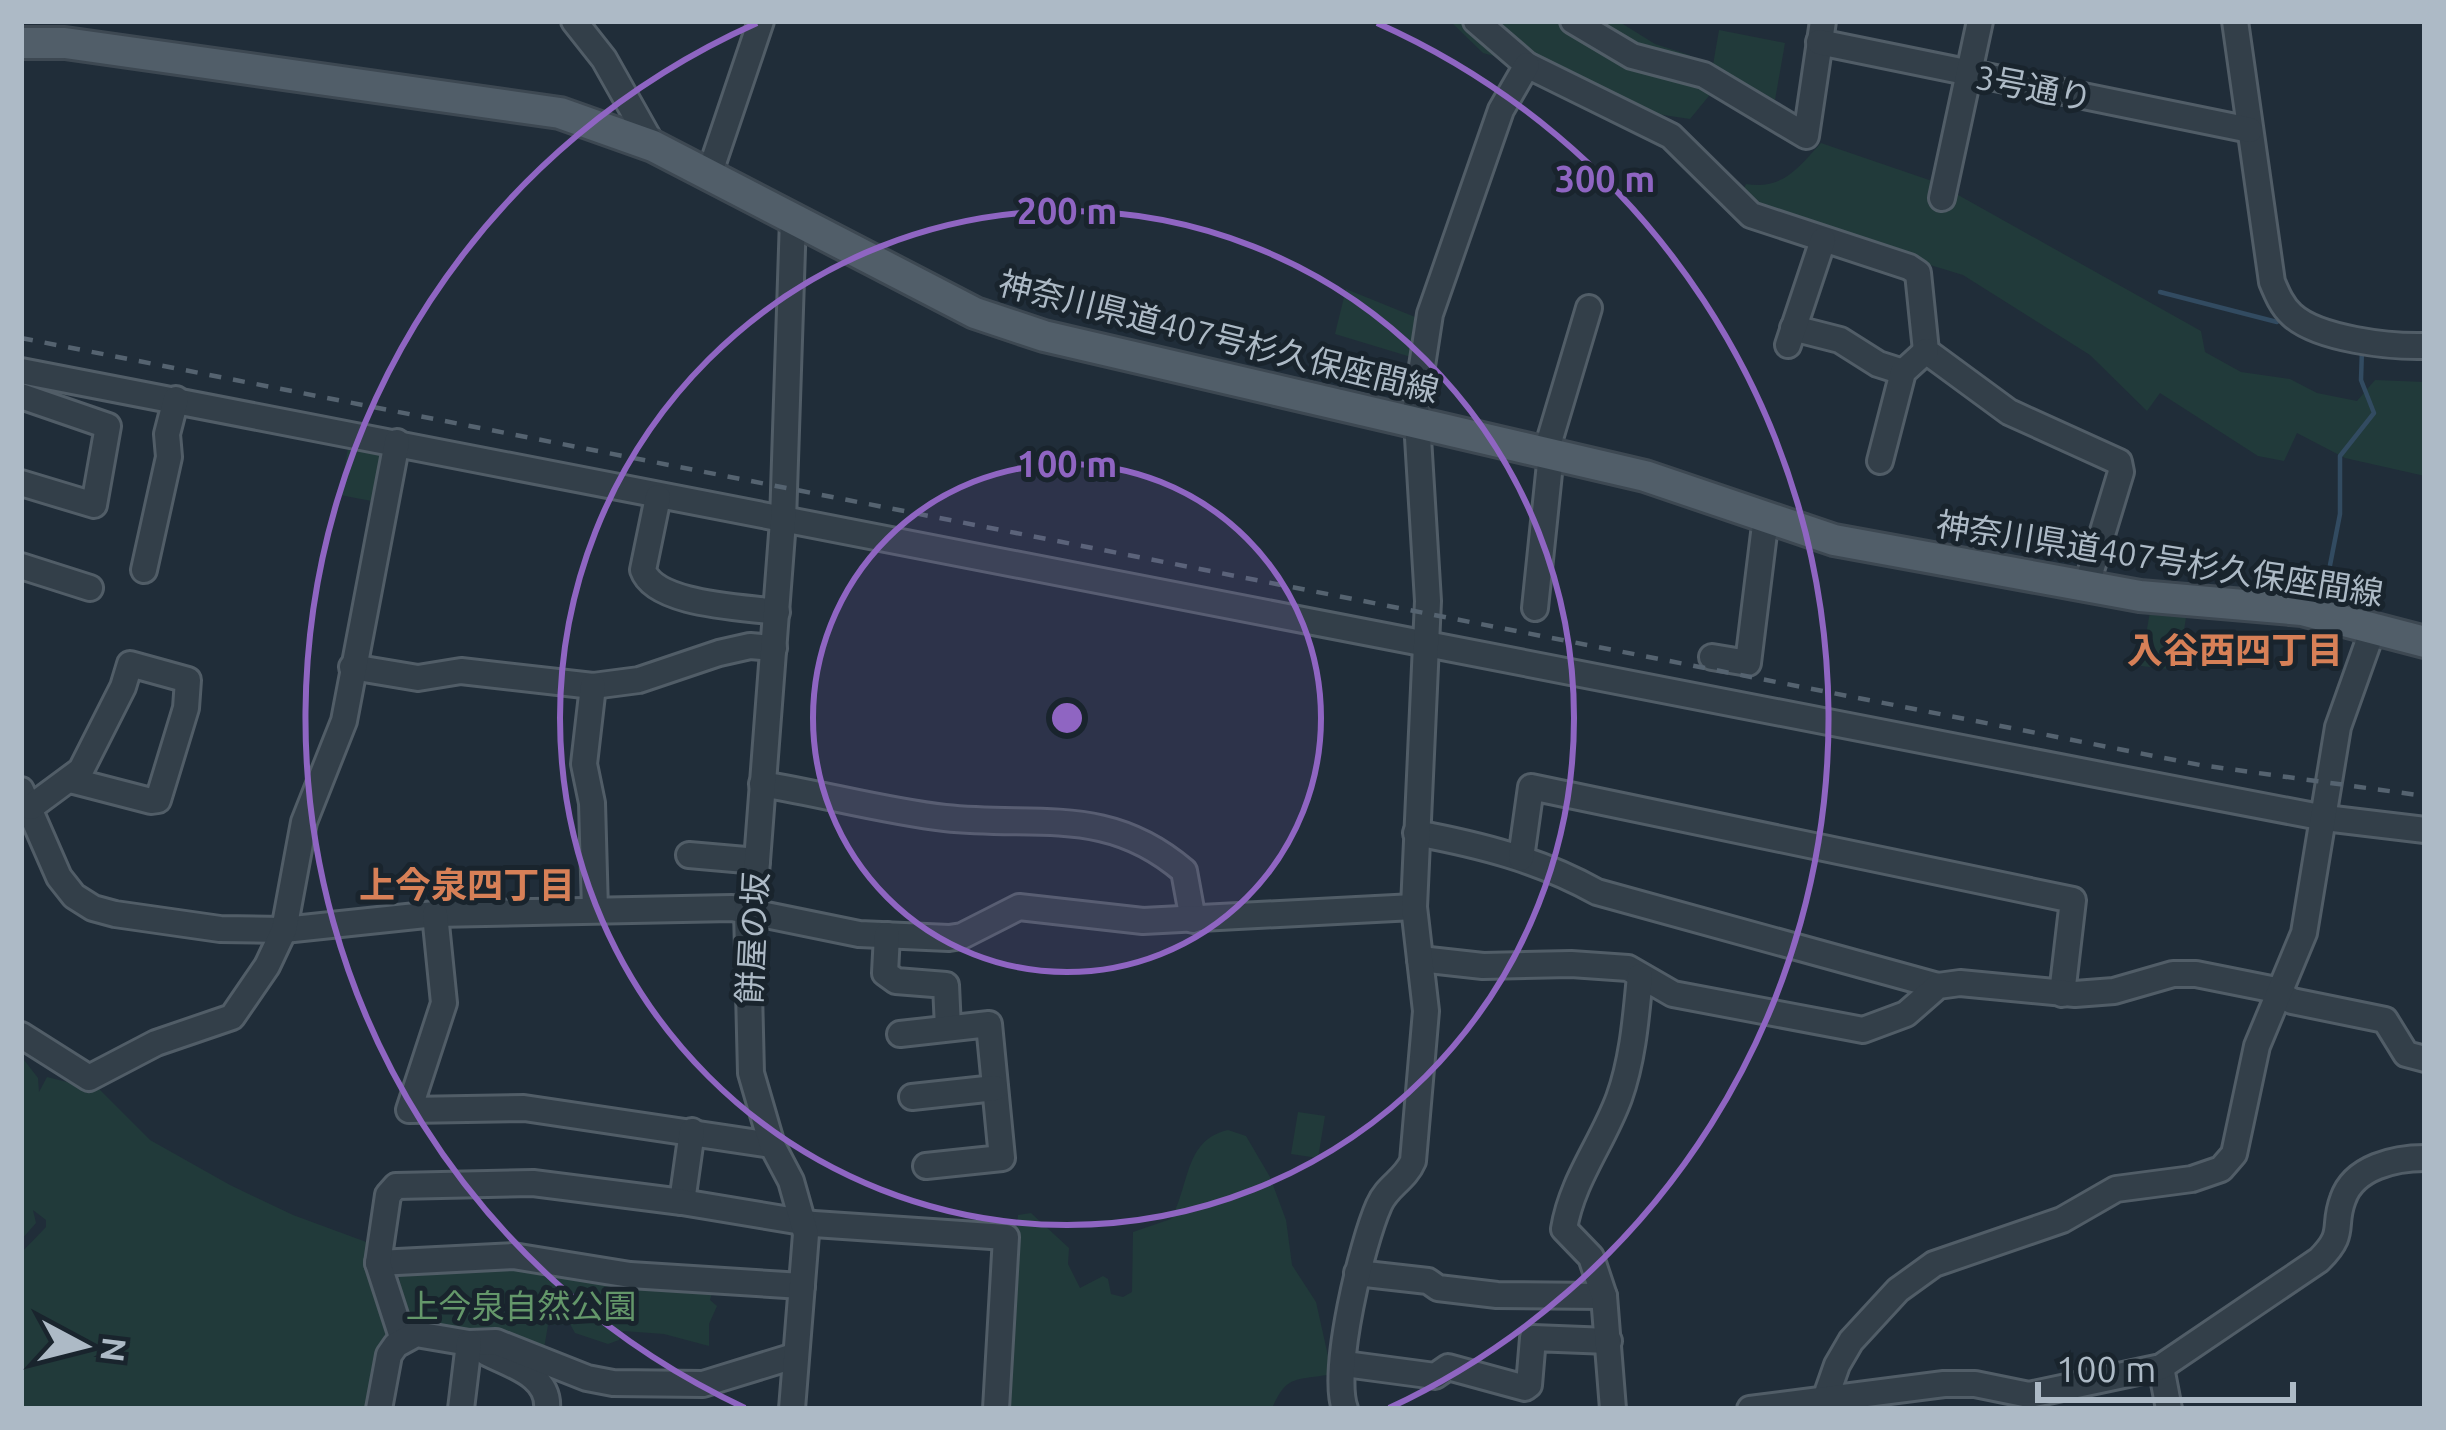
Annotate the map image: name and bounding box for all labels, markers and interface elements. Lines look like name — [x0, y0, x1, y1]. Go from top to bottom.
street label: 3号通り — [1973, 58, 2095, 116]
text: 300 m — [1555, 158, 1655, 199]
text: 200 m — [1017, 190, 1117, 231]
street label: 神奈川県道407号杉久保座間線 — [995, 263, 1443, 409]
text: 100 m — [1017, 443, 1117, 484]
street label: 神奈川県道407号杉久保座間線 — [1934, 504, 2386, 612]
district label: 入谷西四丁目 — [2127, 629, 2343, 670]
centre of rings — [1046, 697, 1088, 739]
district label: 上今泉四丁目 — [359, 864, 575, 905]
street label: 餅屋の坂 — [730, 871, 774, 1005]
north arrow — [24, 1286, 144, 1406]
park label: 上今泉自然公園 — [406, 1287, 637, 1324]
scale bar — [2038, 1328, 2293, 1402]
text: N — [94, 1335, 134, 1364]
text: 100 m — [2056, 1348, 2156, 1389]

